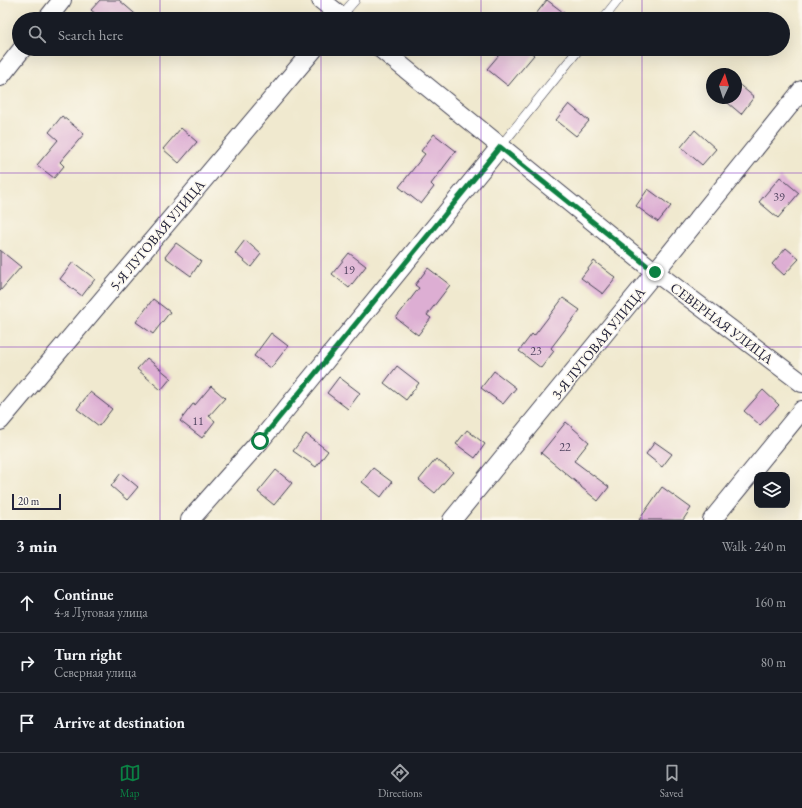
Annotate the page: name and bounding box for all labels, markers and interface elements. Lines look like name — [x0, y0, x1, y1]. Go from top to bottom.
search box — [12, 12, 790, 56]
icon: search — [26, 23, 48, 45]
text: Search here — [58, 25, 123, 44]
north arrow — [706, 68, 742, 104]
street label: 5-Я ЛУГОВАЯ УЛИЦА — [105, 176, 209, 294]
house number: 39 — [773, 189, 785, 205]
house number: 19 — [343, 262, 355, 278]
route end — [646, 263, 664, 281]
street label: СЕВЕРНАЯ УЛИЦА — [667, 278, 777, 368]
street label: 3-Я ЛУГОВАЯ УЛИЦА — [547, 283, 649, 403]
house number: 23 — [530, 343, 542, 359]
house number: 11 — [192, 413, 204, 429]
route start — [251, 432, 269, 450]
house number: 22 — [559, 439, 571, 455]
map controls — [754, 472, 790, 508]
button: layers — [754, 472, 790, 508]
scale bar — [12, 492, 61, 511]
text: 20 m — [18, 494, 39, 508]
text: 3 min — [16, 535, 57, 557]
text: Walk · 240 m — [722, 538, 786, 555]
text: Continue — [54, 585, 114, 604]
icon: ahead — [16, 592, 38, 614]
text: 160 m — [755, 594, 786, 611]
text: 4-я Луговая улица — [54, 604, 148, 621]
text: Turn right — [54, 645, 122, 664]
icon: right — [16, 652, 38, 674]
text: 80 m — [761, 654, 786, 671]
text: Северная улица — [54, 664, 136, 681]
icon: arrive — [16, 712, 38, 734]
text: Arrive at destination — [54, 713, 185, 732]
tab: Map — [119, 762, 141, 800]
tab: Directions — [378, 762, 422, 800]
tab: Saved — [660, 762, 683, 800]

